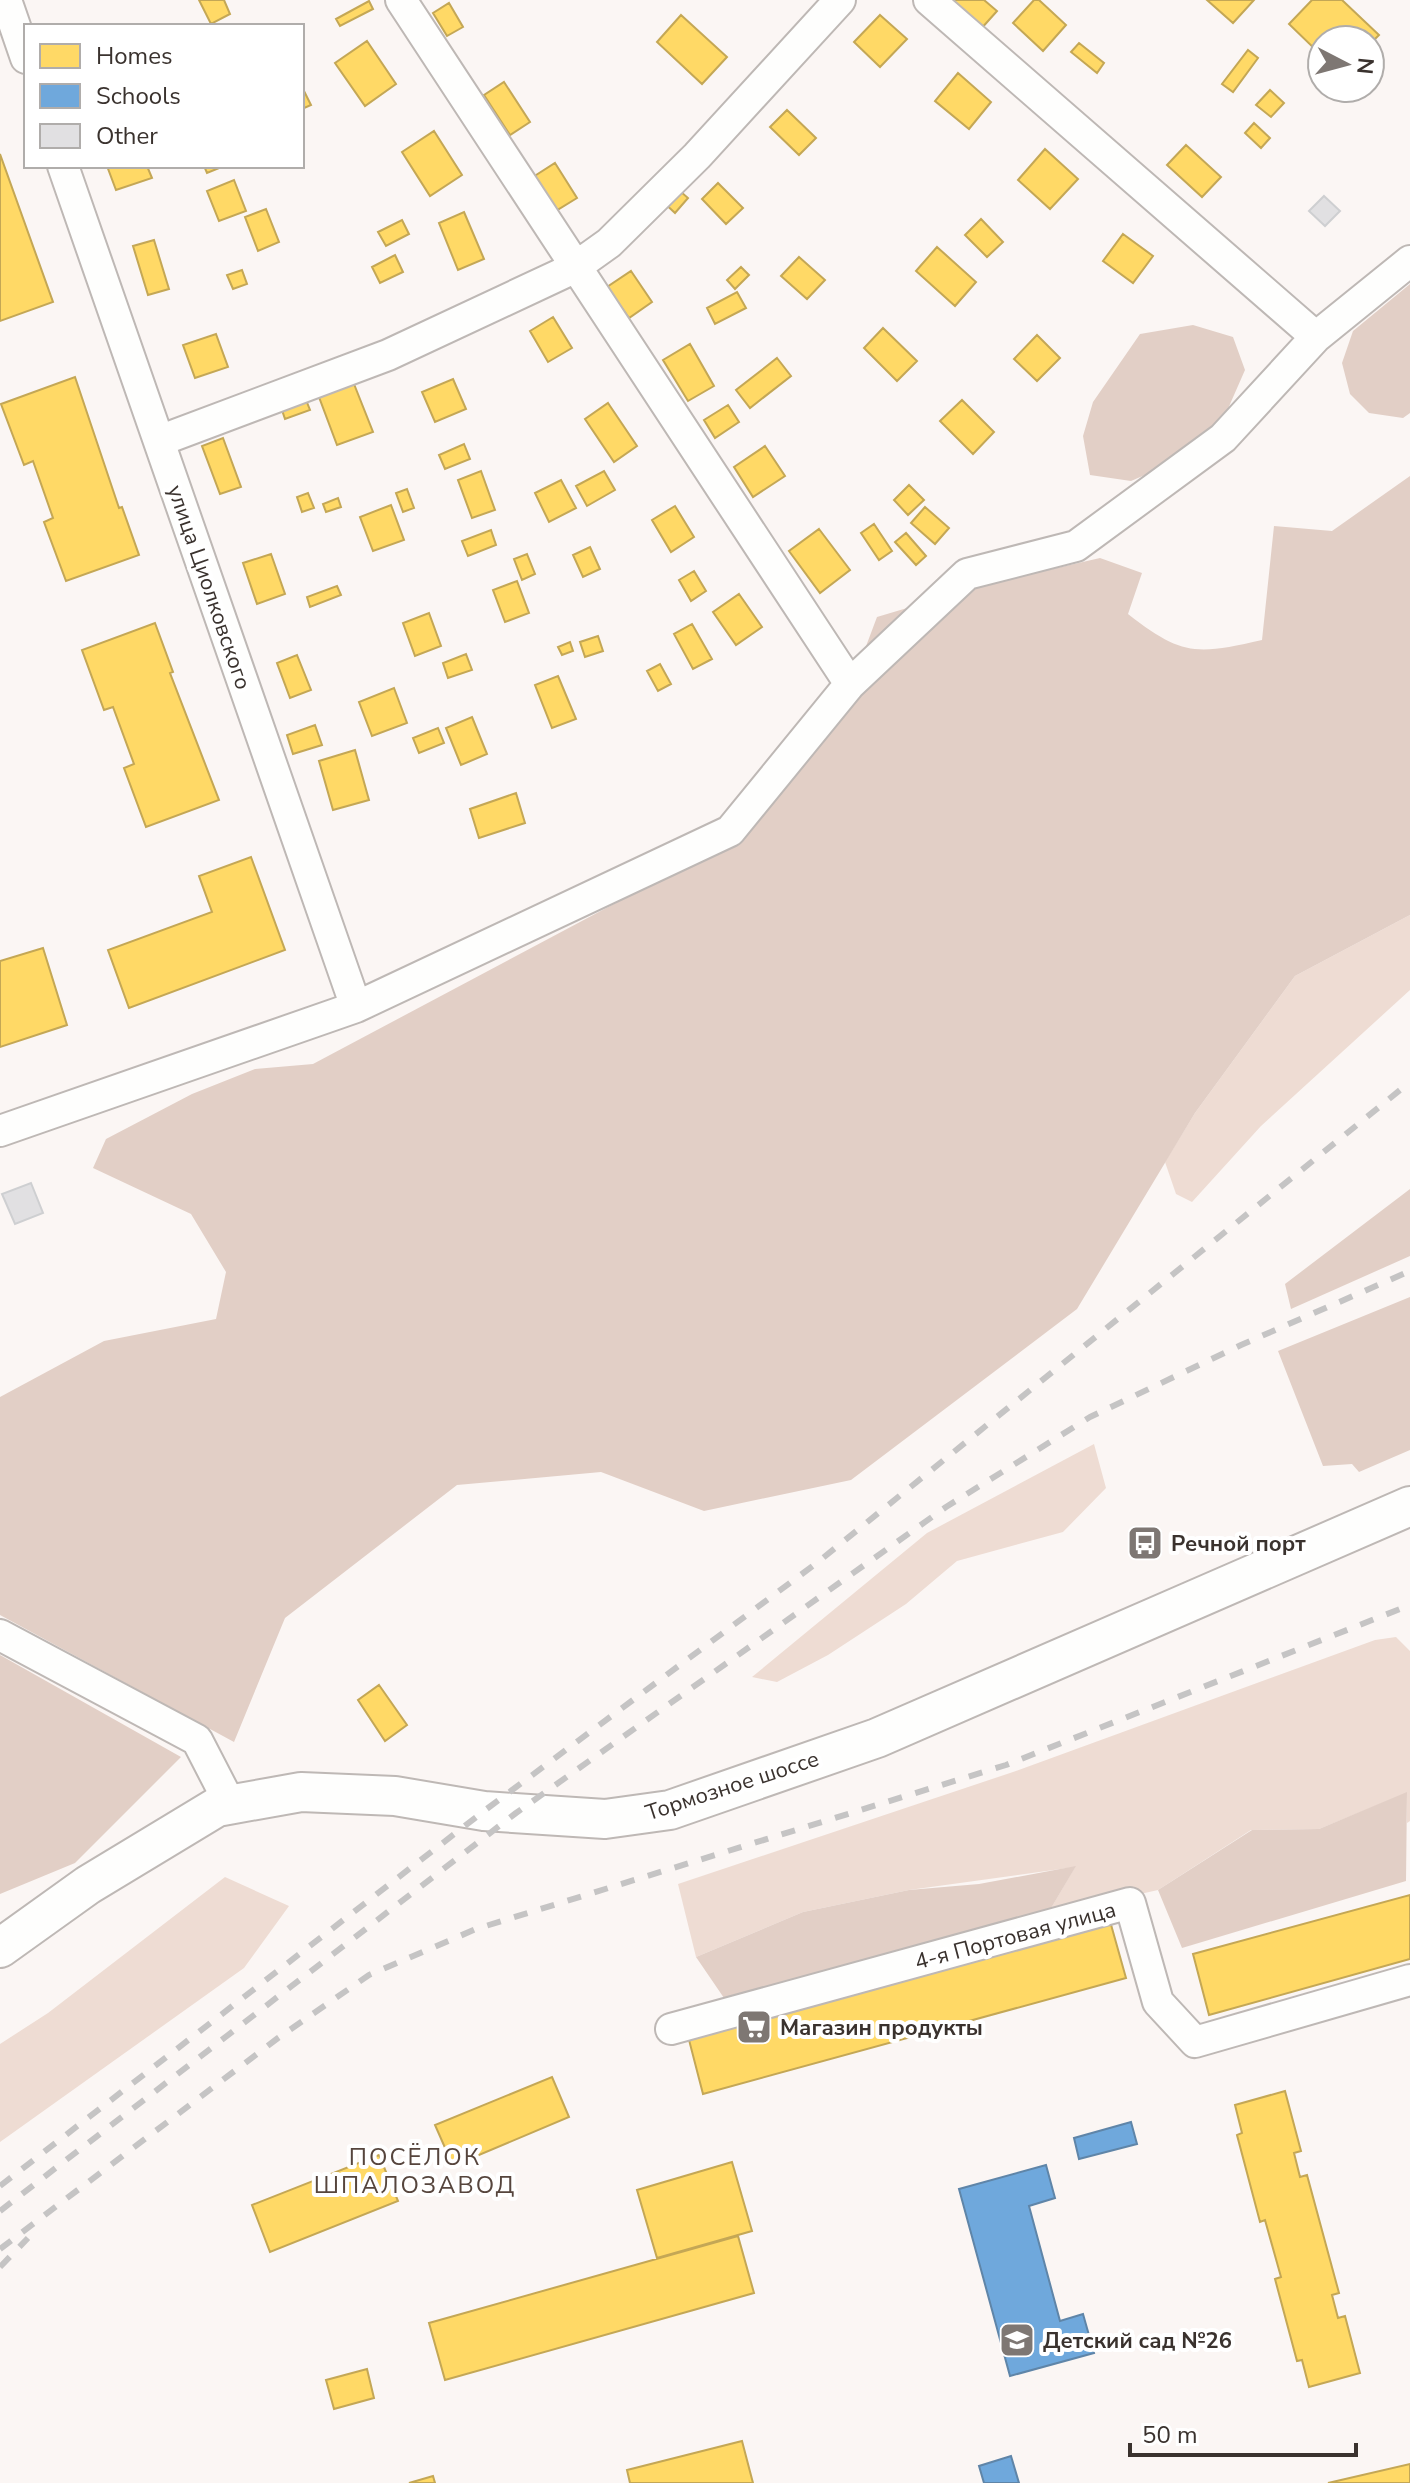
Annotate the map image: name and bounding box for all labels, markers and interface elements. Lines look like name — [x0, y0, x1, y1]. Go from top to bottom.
legend — [24, 24, 304, 168]
north arrow — [1306, 24, 1386, 104]
text: Homes — [96, 40, 172, 72]
text: N — [1349, 56, 1381, 76]
text: Schools — [96, 80, 181, 112]
text: Other — [96, 120, 158, 152]
street label: улица Циолковского — [160, 481, 258, 694]
bus stop icon: Речной порт — [1126, 1524, 1164, 1562]
place label: Речной порт — [1171, 1529, 1306, 1559]
street label: Тормозное шоссе — [642, 1744, 823, 1828]
street label: 4-я Портовая улица — [911, 1895, 1119, 1977]
supermarket icon: Магазин продукты — [735, 2008, 773, 2046]
place label: Магазин продукты — [780, 2013, 983, 2043]
district label: ПОСЁЛОК ШПАЛОЗАВОД — [314, 2141, 516, 2201]
school or university icon: Детский сад №26 — [998, 2321, 1036, 2359]
place label: Детский сад №26 — [1043, 2326, 1232, 2356]
scale bar — [1130, 2407, 1356, 2457]
text: 50 m — [1142, 2419, 1198, 2451]

